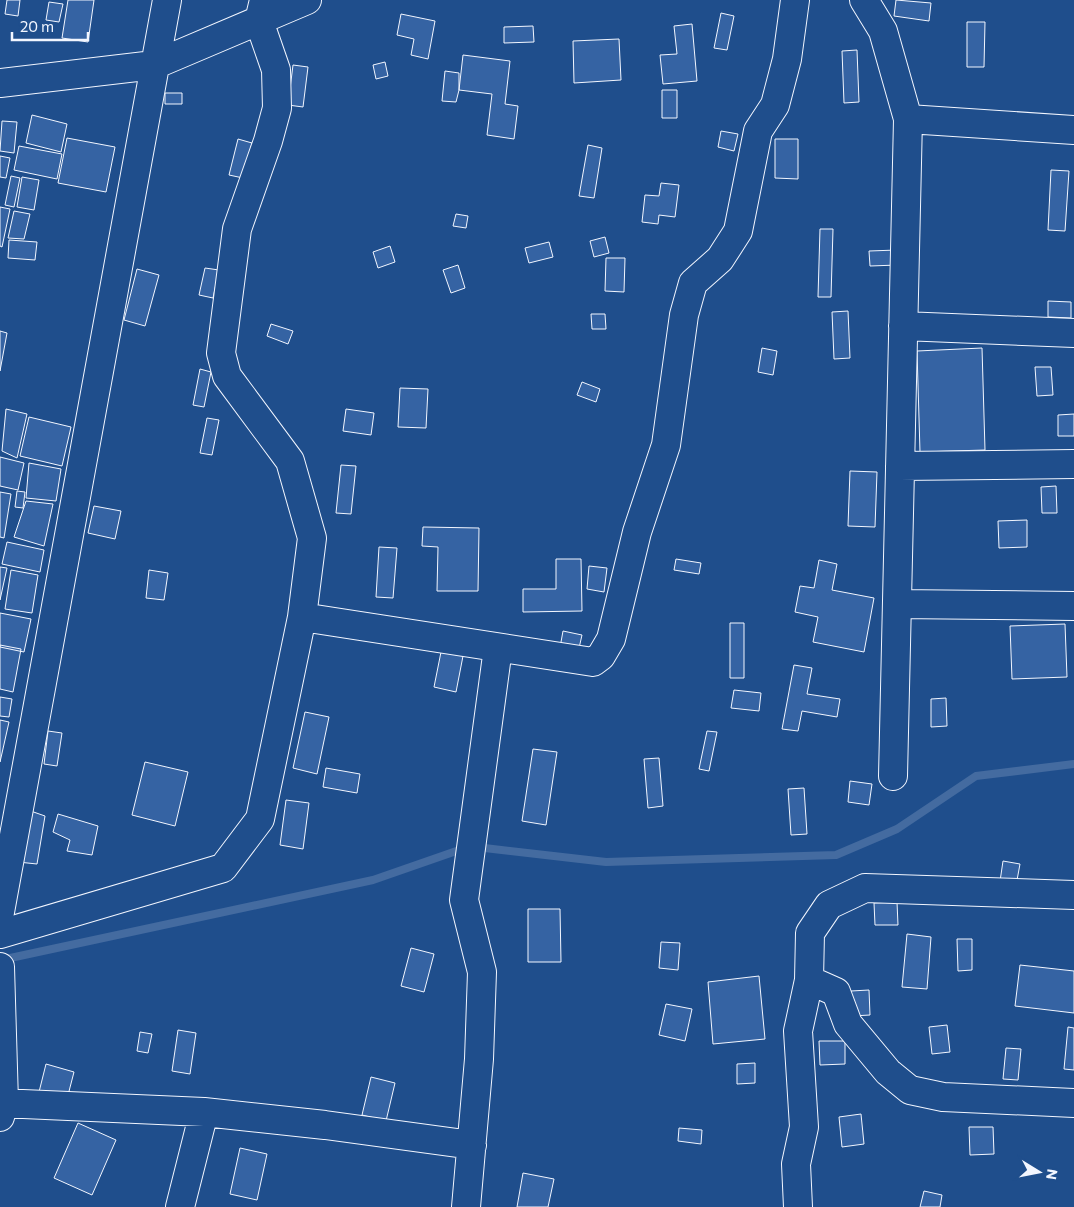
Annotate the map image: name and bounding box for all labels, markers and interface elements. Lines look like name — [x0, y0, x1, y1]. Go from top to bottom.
scale bar — [12, 10, 89, 42]
text: 20 m — [20, 17, 54, 35]
north arrow — [1014, 1147, 1064, 1197]
text: N — [1043, 1168, 1062, 1181]

